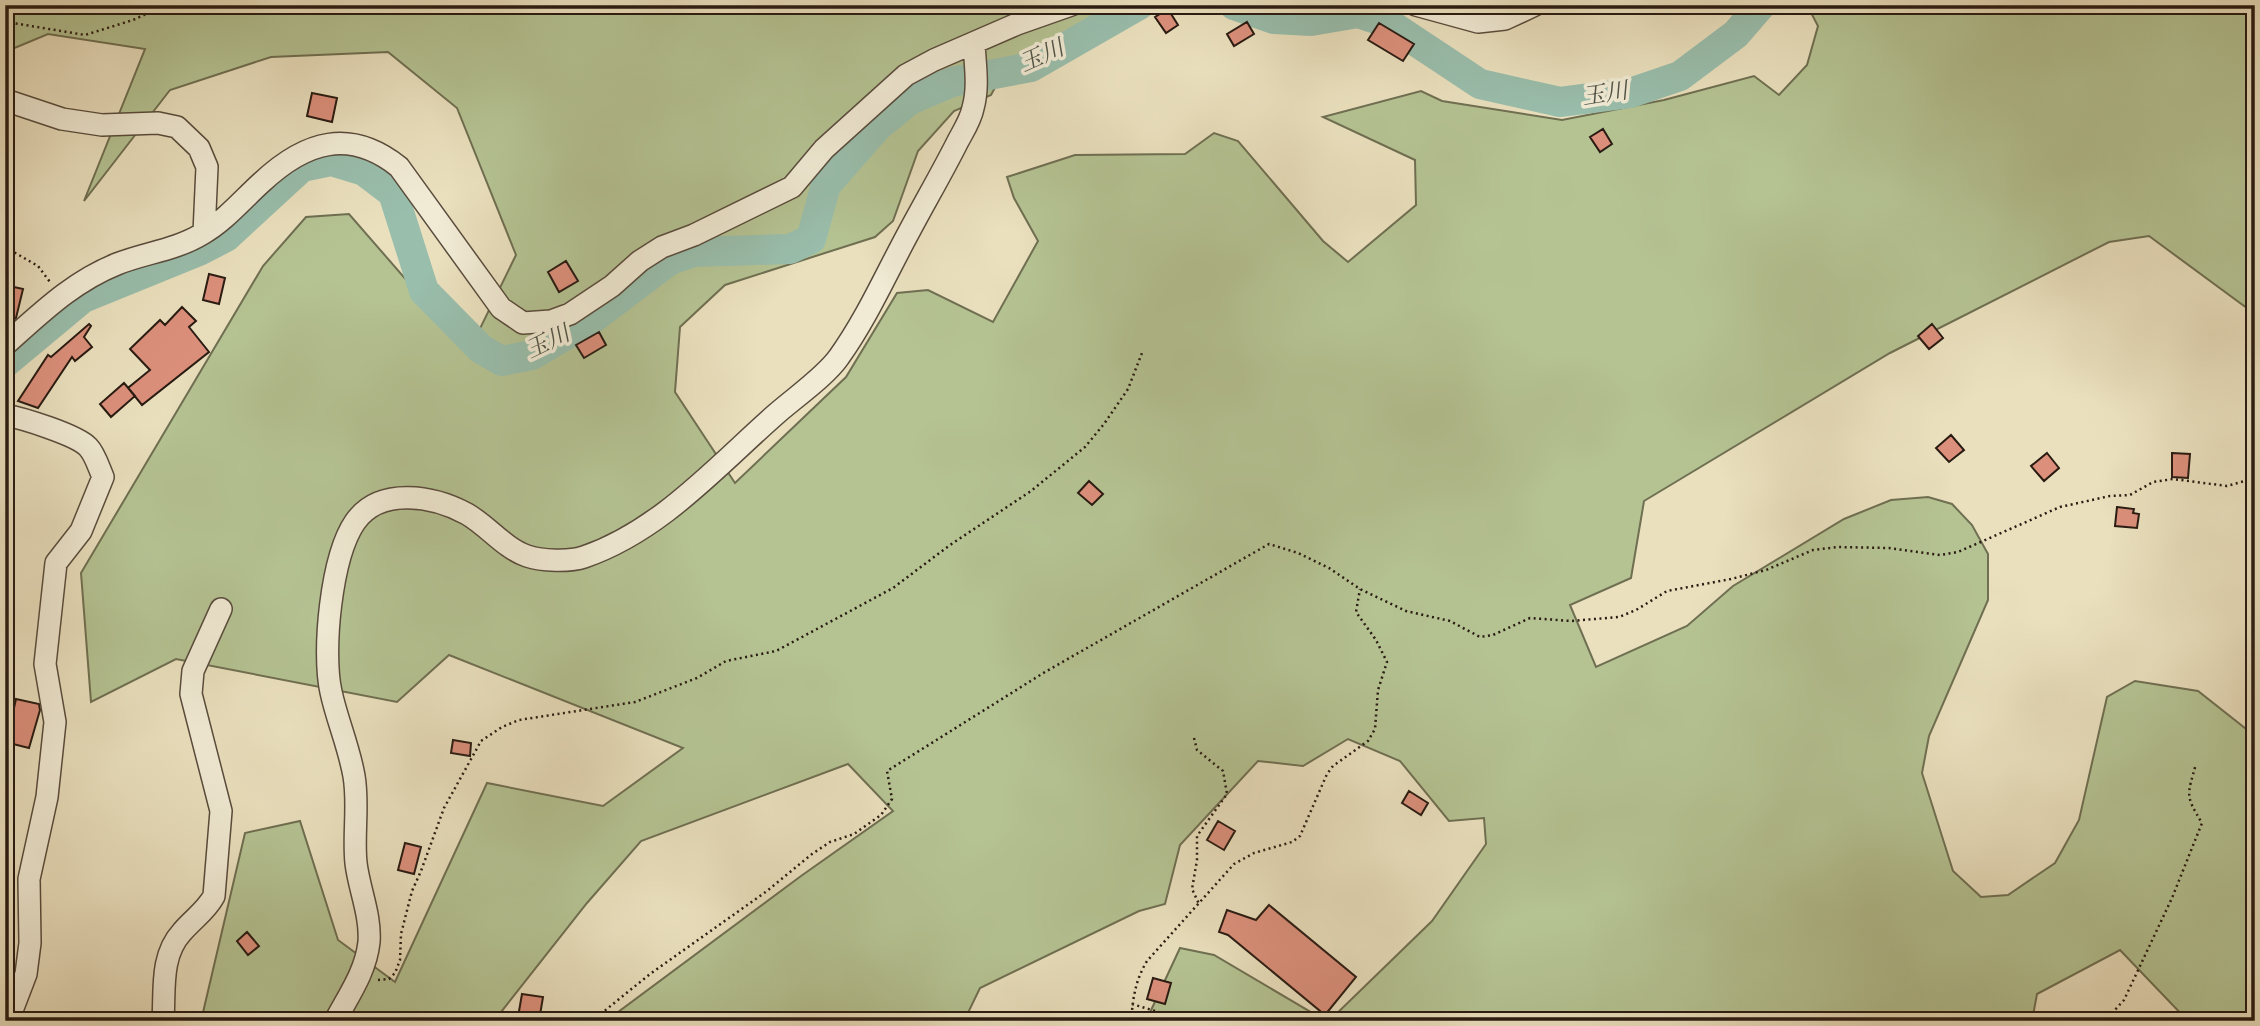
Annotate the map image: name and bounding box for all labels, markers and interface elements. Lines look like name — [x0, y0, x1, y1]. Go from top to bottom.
water label: 玉川 — [1014, 32, 1072, 81]
water label: 玉川 — [1580, 75, 1633, 114]
water label: 玉川 — [520, 317, 578, 367]

